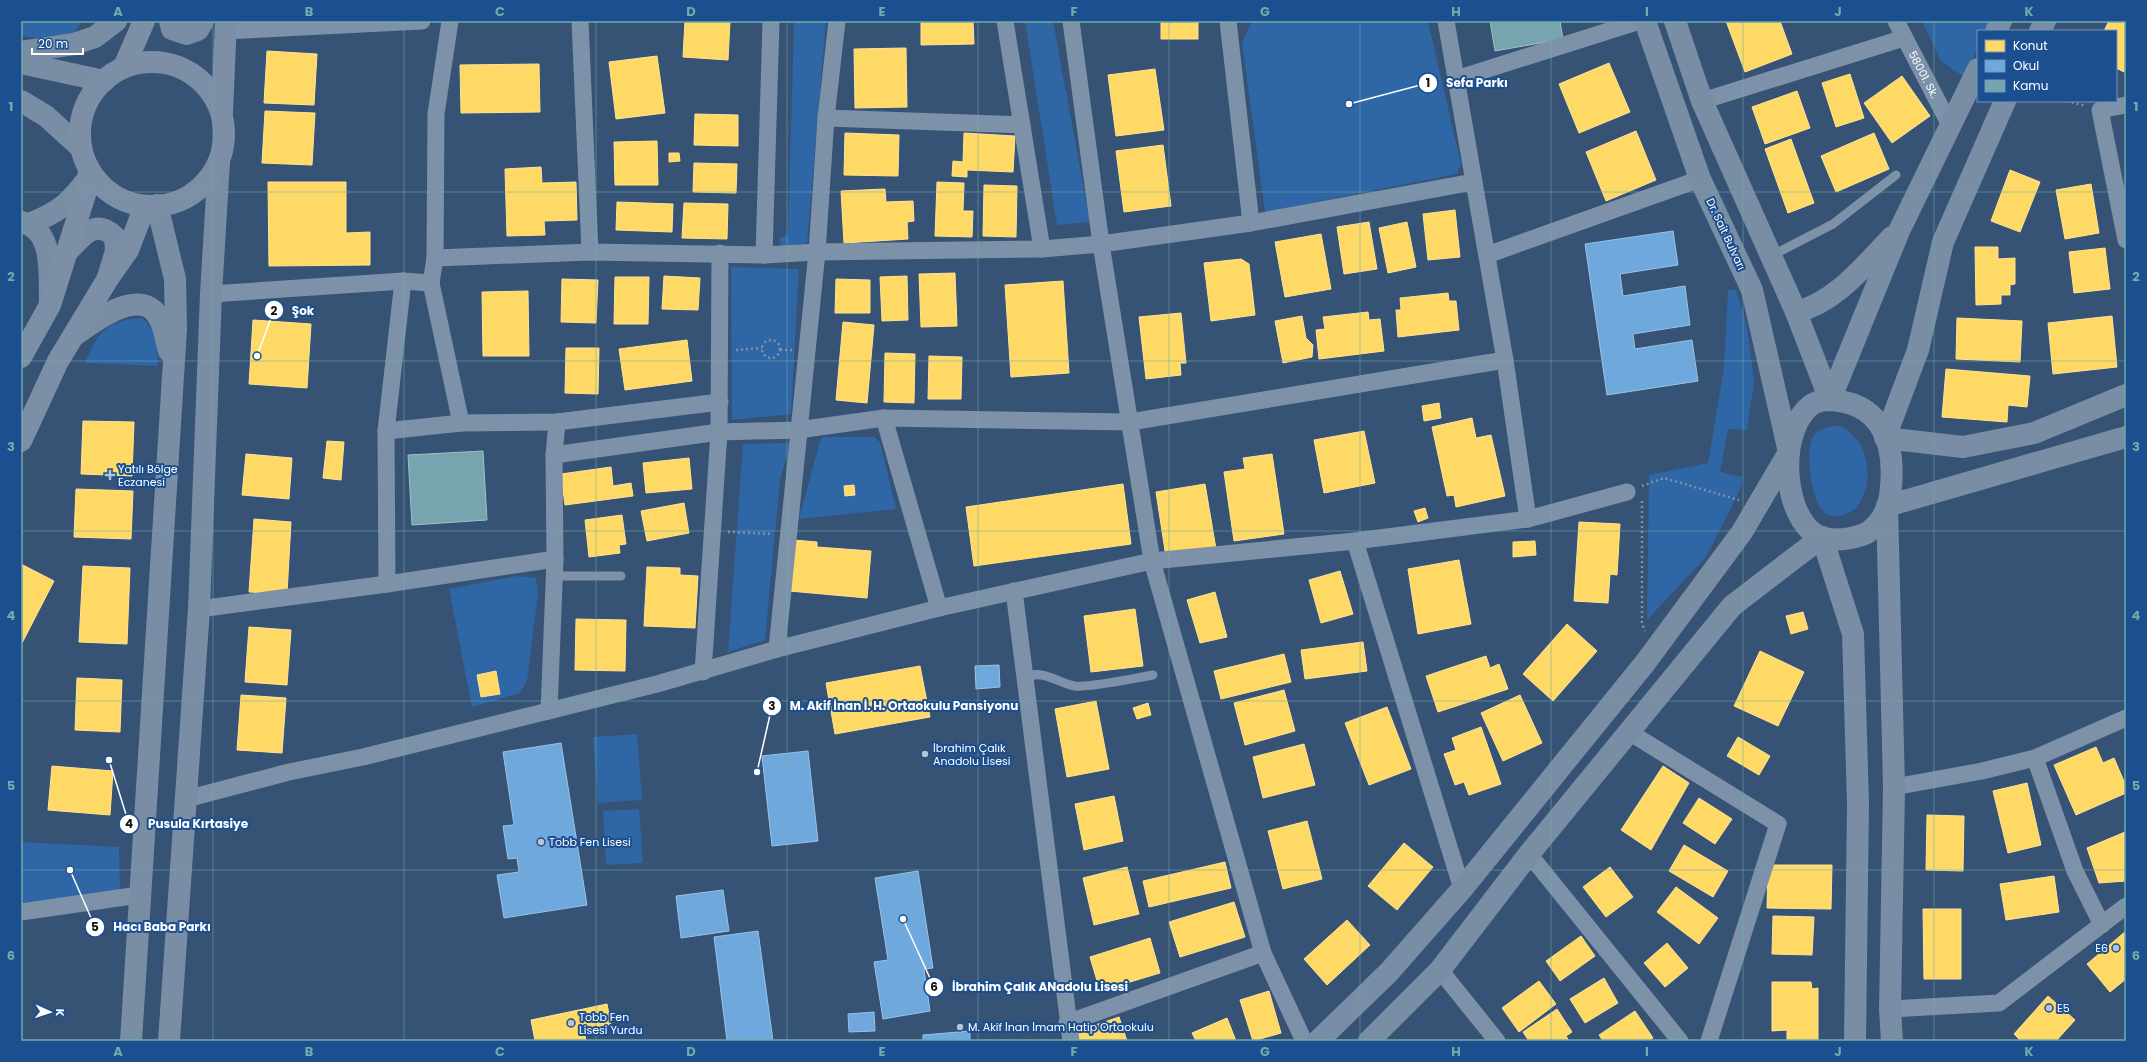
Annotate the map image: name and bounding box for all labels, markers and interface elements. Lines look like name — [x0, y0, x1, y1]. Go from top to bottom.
text: A — [113, 2, 123, 21]
text: B — [305, 2, 314, 21]
text: C — [495, 2, 505, 21]
text: D — [686, 2, 696, 21]
text: E — [878, 2, 886, 21]
text: F — [1070, 2, 1078, 21]
text: G — [1260, 2, 1270, 21]
text: H — [1451, 2, 1461, 21]
text: I — [1645, 2, 1649, 21]
text: J — [1834, 2, 1842, 21]
text: K — [2024, 2, 2034, 21]
scale bar — [32, 30, 83, 56]
legend — [1977, 30, 2117, 102]
text: 20 m — [38, 35, 68, 52]
text: Konut — [2013, 37, 2048, 54]
street label: 58001. Sk. — [1905, 48, 1942, 101]
text: Okul — [2013, 57, 2039, 74]
callout: Sefa Parkı — [1418, 71, 1516, 95]
text: 1 — [1426, 74, 1430, 91]
text: Sefa Parkı — [1446, 74, 1508, 91]
text: Kamu — [2013, 77, 2048, 94]
text: 1 — [9, 97, 13, 116]
text: 1 — [2134, 97, 2138, 116]
street label: Dr. Sait Bulvarı — [1702, 195, 1750, 273]
text: 2 — [7, 267, 15, 286]
text: 2 — [2132, 267, 2140, 286]
callout: Şok — [264, 298, 322, 322]
text: 2 — [271, 302, 278, 319]
text: Şok — [292, 302, 315, 319]
text: 3 — [7, 437, 15, 456]
text: 3 — [2132, 437, 2140, 456]
place label: Yatılı Bölge Eczanesi — [118, 461, 178, 490]
marker: Yatılı Bölge Eczanesi — [105, 470, 115, 480]
text: 4 — [7, 606, 16, 625]
text: 4 — [2132, 606, 2141, 625]
callout: M. Akif İnan İ. H. Ortaokulu Pansiyonu — [762, 694, 1027, 718]
text: 3 — [768, 697, 776, 714]
text: M. Akif İnan İ. H. Ortaokulu Pansiyonu — [790, 697, 1018, 714]
place label: İbrahim Çalık Anadolu Lisesi — [933, 740, 1011, 769]
marker: İbrahim Çalık Anadolu Lisesi — [920, 749, 930, 759]
text: 5 — [7, 776, 15, 795]
text: 5 — [2132, 776, 2140, 795]
callout: Pusula Kırtasiye — [119, 812, 256, 836]
text: 4 — [125, 815, 133, 832]
text: Pusula Kırtasiye — [148, 815, 249, 832]
place label: Tobb Fen Lisesi — [549, 834, 631, 850]
marker: Tobb Fen Lisesi — [536, 837, 546, 847]
callout: Hacı Baba Parkı — [85, 915, 218, 939]
text: 5 — [91, 918, 99, 935]
text: Hacı Baba Parkı — [113, 918, 211, 935]
place label: E6 — [2095, 940, 2108, 956]
marker: E6 — [2111, 943, 2121, 953]
text: 6 — [7, 946, 15, 965]
text: 6 — [2132, 946, 2140, 965]
callout: İbrahim Çalık ANadolu Lisesi — [924, 975, 1136, 999]
text: 6 — [930, 978, 938, 995]
text: İbrahim Çalık ANadolu Lisesi — [952, 978, 1128, 995]
north arrow — [30, 992, 70, 1032]
place label: E5 — [2057, 1000, 2070, 1016]
marker: E5 — [2044, 1003, 2054, 1013]
text: K — [52, 1008, 68, 1017]
place label: Tobb Fen Lisesi Yurdu — [579, 1009, 642, 1038]
marker: Tobb Fen Lisesi Yurdu — [566, 1018, 576, 1028]
place label: M. Akif İnan İmam Hatip Ortaokulu — [968, 1019, 1154, 1035]
marker: M. Akif İnan İmam Hatip Ortaokulu — [955, 1022, 965, 1032]
text: A — [113, 1042, 123, 1061]
text: B — [305, 1042, 314, 1061]
text: C — [495, 1042, 505, 1061]
text: D — [686, 1042, 696, 1061]
text: E — [878, 1042, 886, 1061]
text: F — [1070, 1042, 1078, 1061]
text: G — [1260, 1042, 1270, 1061]
text: H — [1451, 1042, 1461, 1061]
text: I — [1645, 1042, 1649, 1061]
text: J — [1834, 1042, 1842, 1061]
text: K — [2024, 1042, 2034, 1061]

